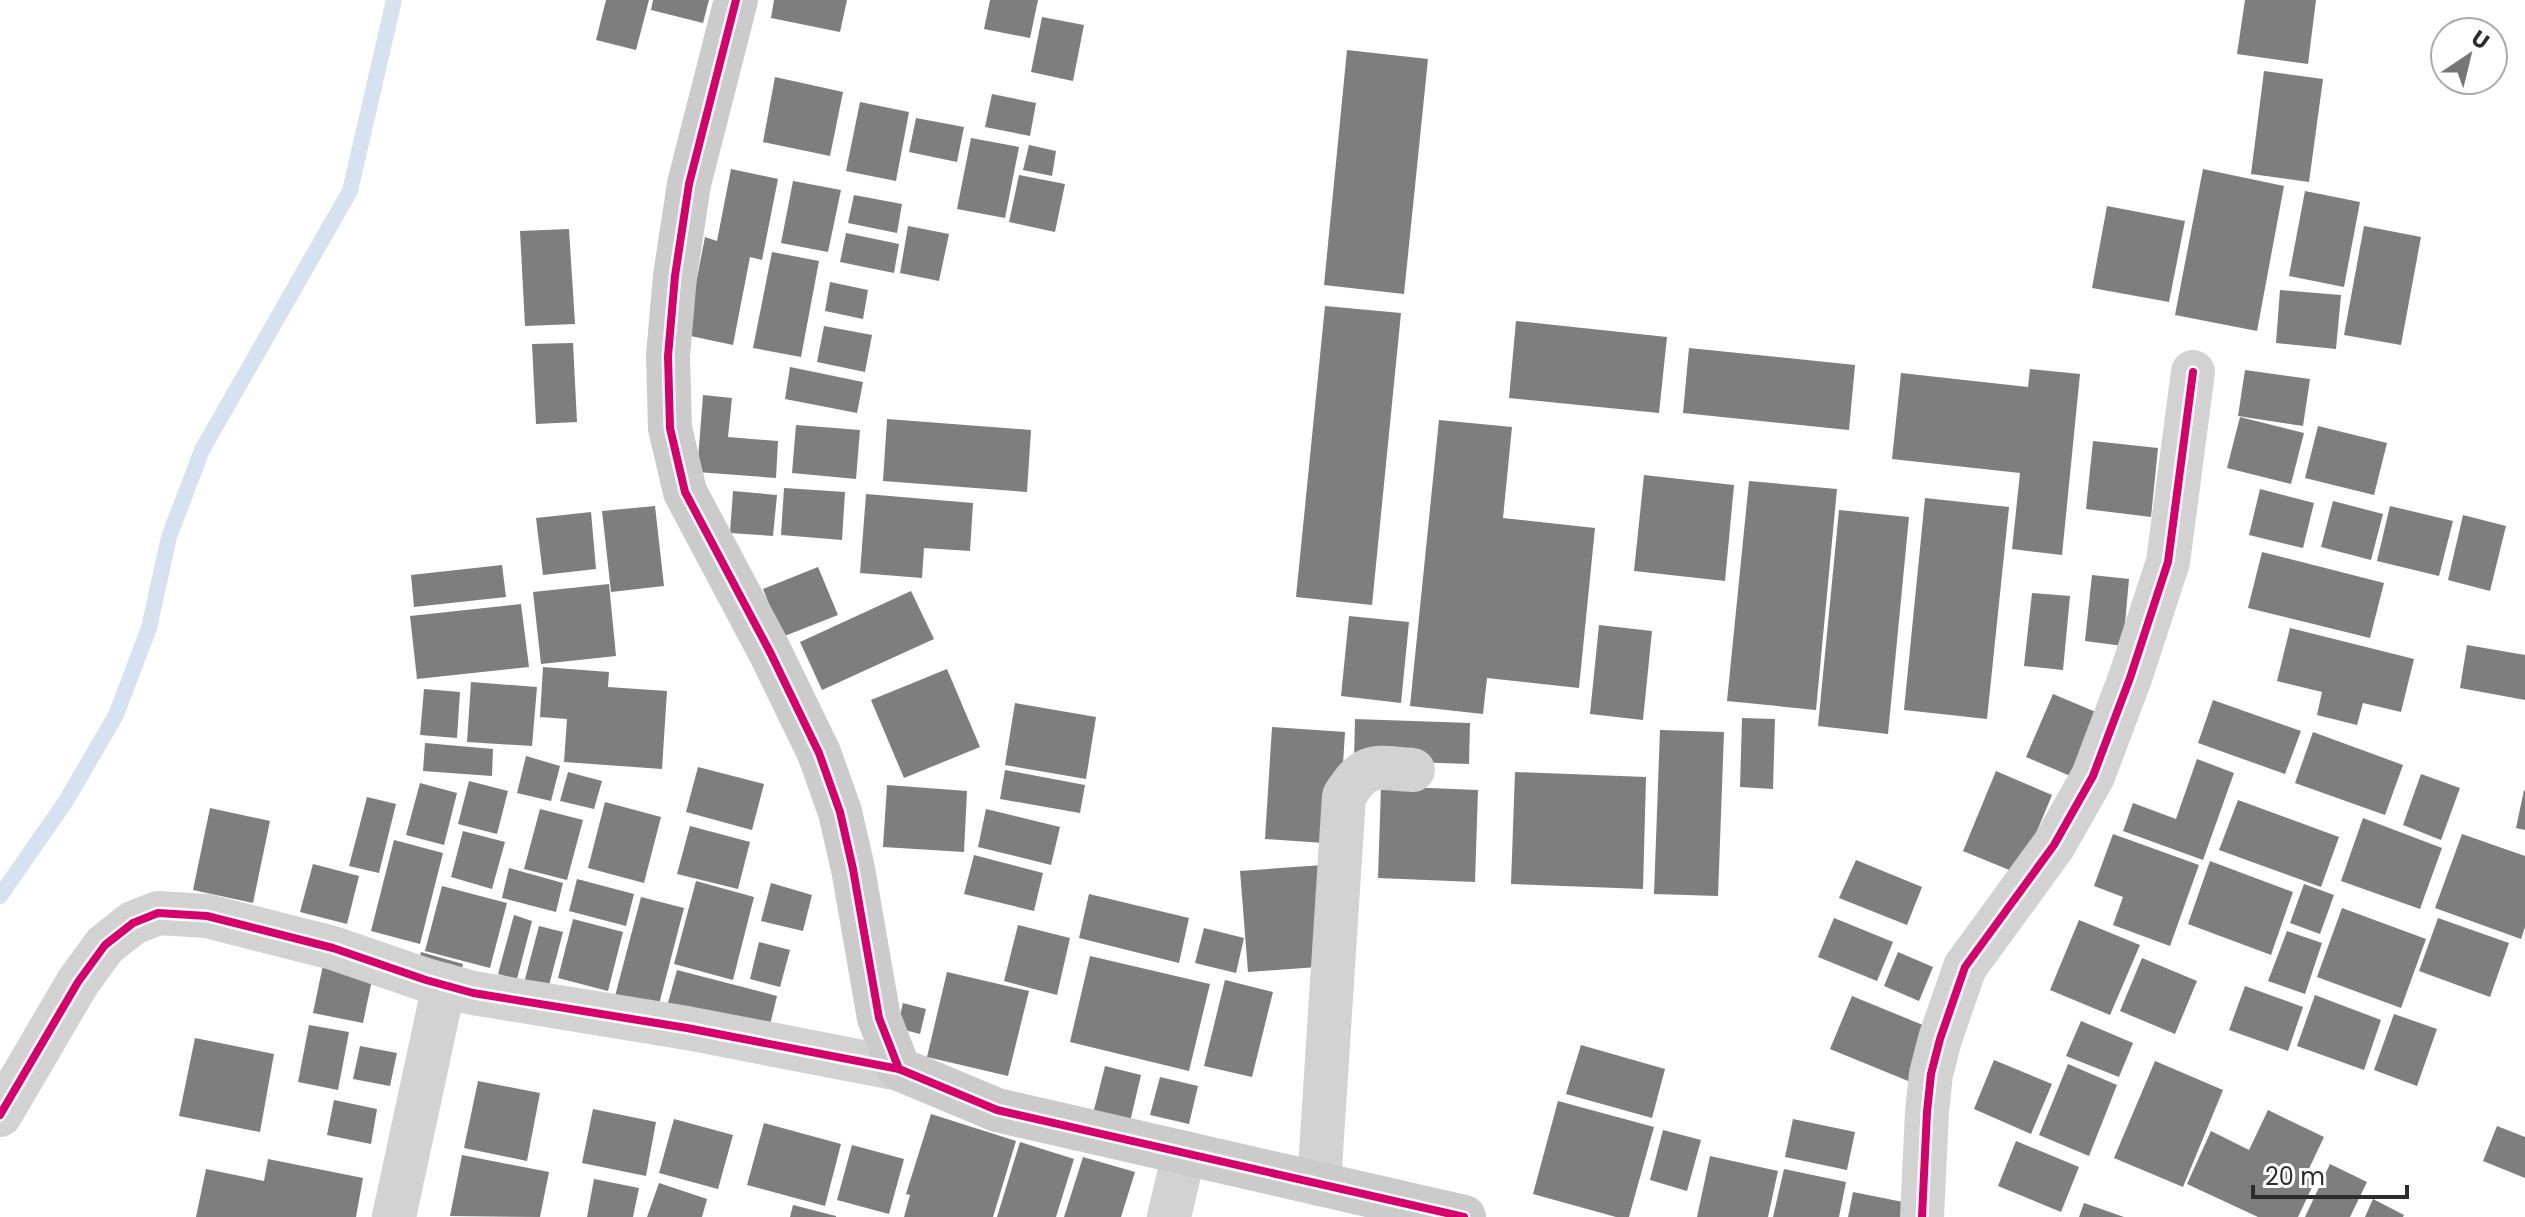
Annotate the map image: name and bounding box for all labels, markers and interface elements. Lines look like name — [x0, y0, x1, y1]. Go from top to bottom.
north arrow — [2429, 16, 2509, 96]
text: U — [2465, 23, 2495, 57]
scale bar — [2253, 1149, 2407, 1199]
text: 20 m — [2265, 1160, 2325, 1193]

